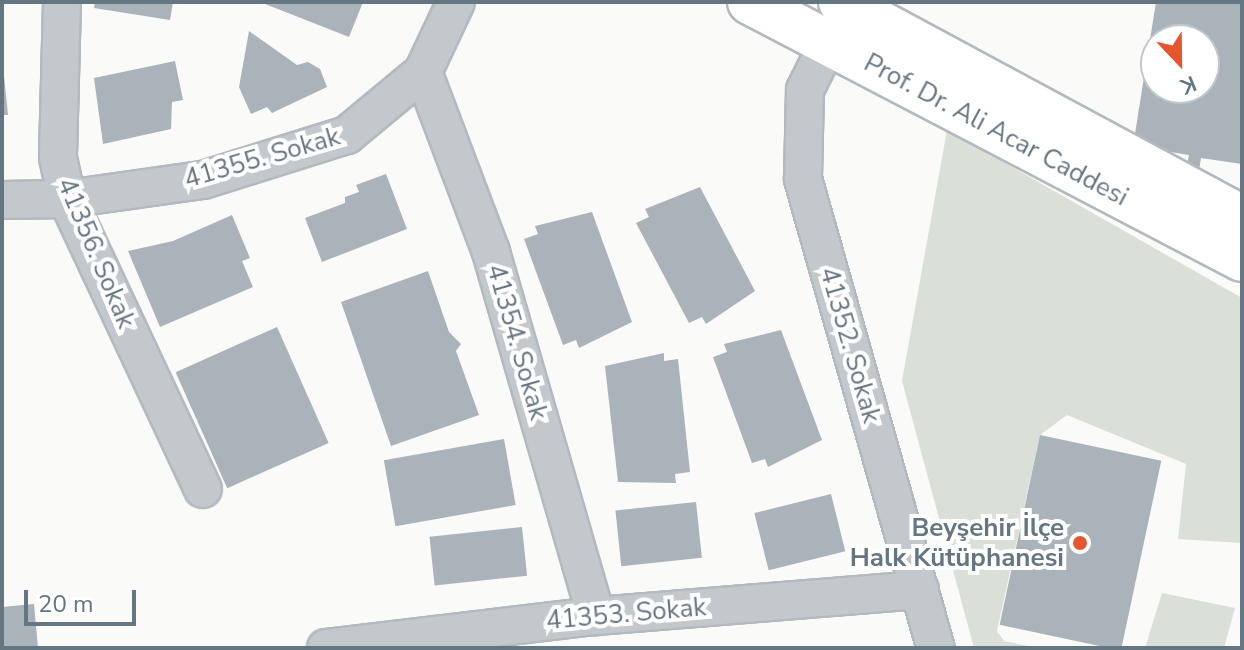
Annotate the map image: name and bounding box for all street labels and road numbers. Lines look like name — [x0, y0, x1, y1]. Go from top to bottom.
street label: Prof. Dr. Ali Acar Caddesi — [859, 47, 1133, 213]
street label: 41355. Sokak — [180, 121, 344, 195]
street label: 41356. Sokak — [50, 173, 142, 333]
street label: 41354. Sokak — [480, 260, 554, 424]
street label: 41352. Sokak — [813, 263, 887, 427]
street label: 41353. Sokak — [545, 591, 707, 637]

